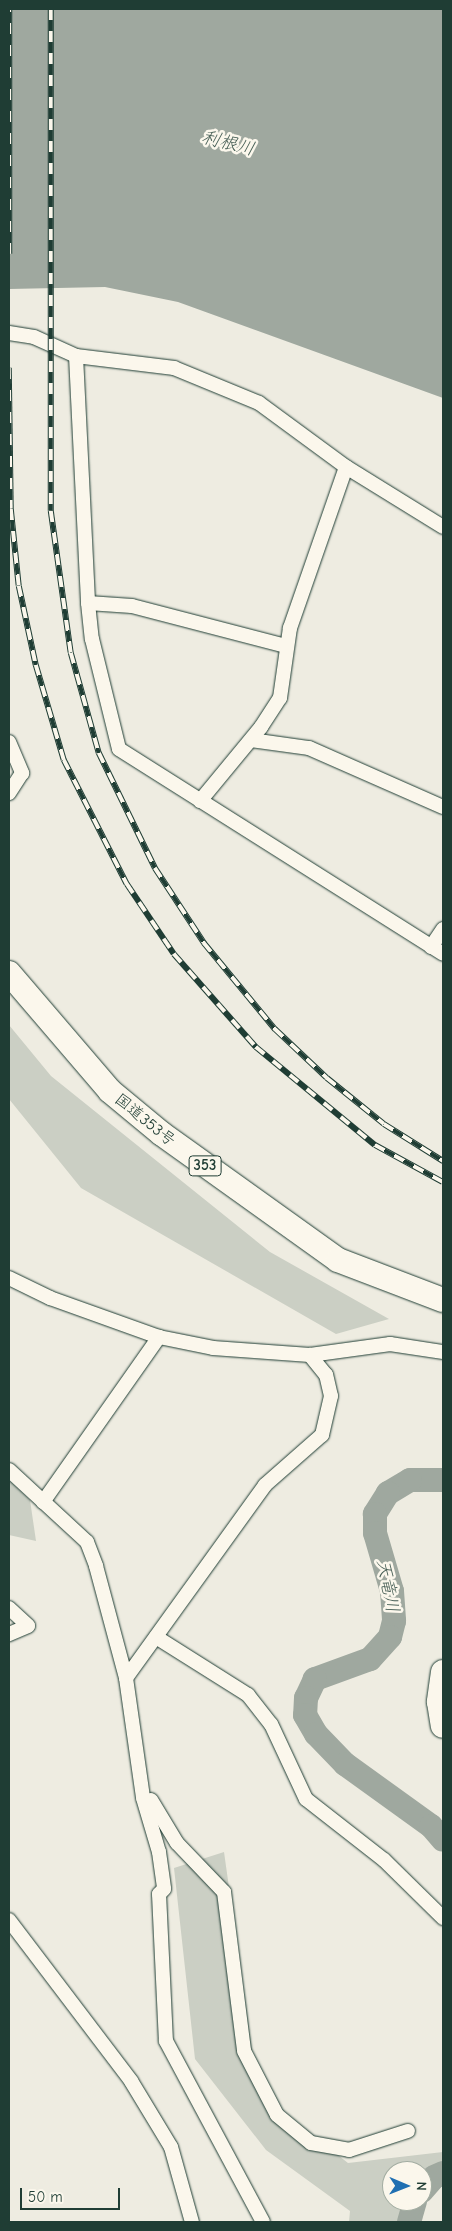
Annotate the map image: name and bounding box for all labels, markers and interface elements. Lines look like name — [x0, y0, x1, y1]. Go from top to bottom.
water label: 利根川 — [199, 127, 257, 161]
street label: 国道353号 — [111, 1090, 179, 1150]
road number: 353 — [188, 1154, 222, 1178]
water label: 天竜川 — [371, 1557, 403, 1615]
north arrow — [382, 2161, 432, 2211]
scale bar — [22, 2178, 122, 2210]
text: N — [413, 2182, 430, 2191]
text: 50 m — [28, 2188, 63, 2206]

